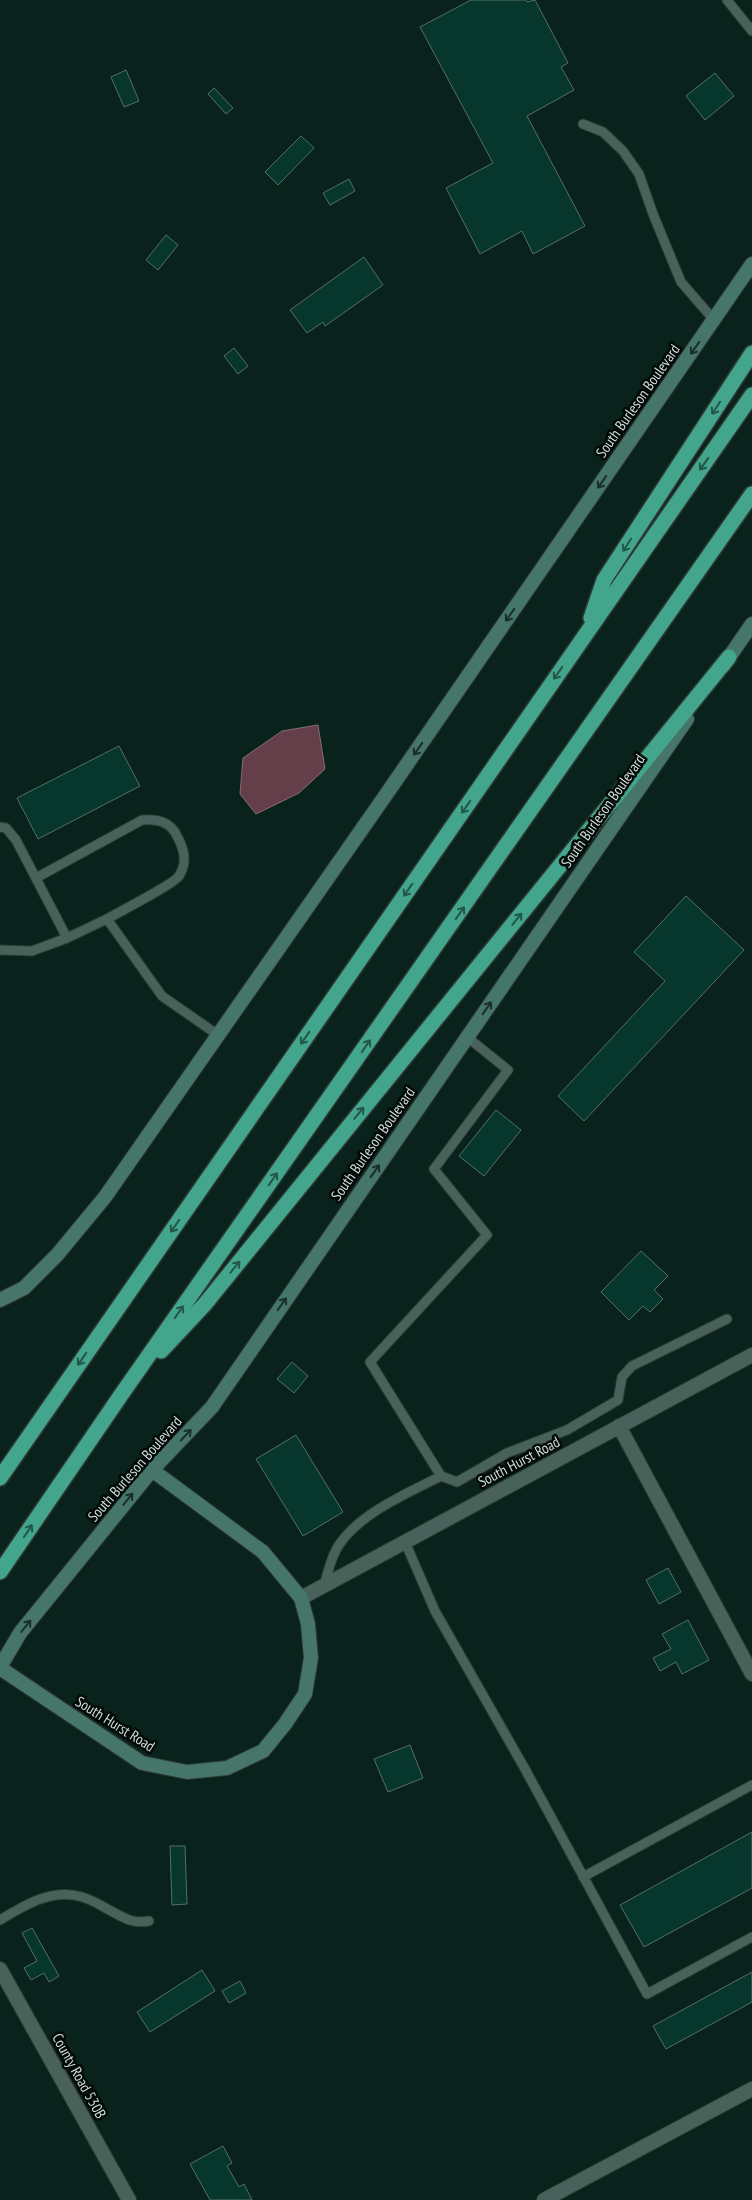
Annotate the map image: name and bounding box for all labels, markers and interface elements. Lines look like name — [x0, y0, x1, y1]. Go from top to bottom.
street label: South Burleson Boulevard — [591, 340, 684, 461]
one-way arrow — [689, 340, 699, 354]
one-way arrow — [711, 401, 721, 415]
one-way arrow — [699, 457, 709, 471]
one-way arrow — [597, 474, 607, 488]
one-way arrow — [622, 537, 632, 551]
one-way arrow — [505, 608, 515, 622]
one-way arrow — [553, 666, 563, 680]
one-way arrow — [413, 742, 423, 756]
street label: South Burleson Boulevard — [556, 750, 649, 871]
one-way arrow — [461, 800, 471, 814]
one-way arrow — [403, 883, 413, 897]
one-way arrow — [454, 907, 465, 920]
one-way arrow — [511, 913, 522, 926]
one-way arrow — [482, 1001, 492, 1015]
one-way arrow — [300, 1031, 310, 1045]
one-way arrow — [361, 1039, 371, 1053]
street label: South Burleson Boulevard — [326, 1083, 419, 1204]
one-way arrow — [354, 1107, 365, 1120]
one-way arrow — [370, 1164, 380, 1178]
one-way arrow — [268, 1172, 278, 1186]
one-way arrow — [170, 1219, 180, 1233]
one-way arrow — [230, 1261, 241, 1274]
one-way arrow — [278, 1298, 288, 1312]
one-way arrow — [174, 1305, 184, 1319]
one-way arrow — [77, 1352, 87, 1366]
street label: South Burleson Boulevard — [84, 1412, 186, 1525]
one-way arrow — [180, 1428, 192, 1441]
street label: South Hurst Road — [475, 1432, 563, 1491]
one-way arrow — [123, 1493, 134, 1506]
one-way arrow — [23, 1525, 33, 1539]
one-way arrow — [21, 1619, 32, 1632]
street label: South Hurst Road — [72, 1692, 158, 1755]
street label: County Road 530B — [48, 2030, 111, 2122]

